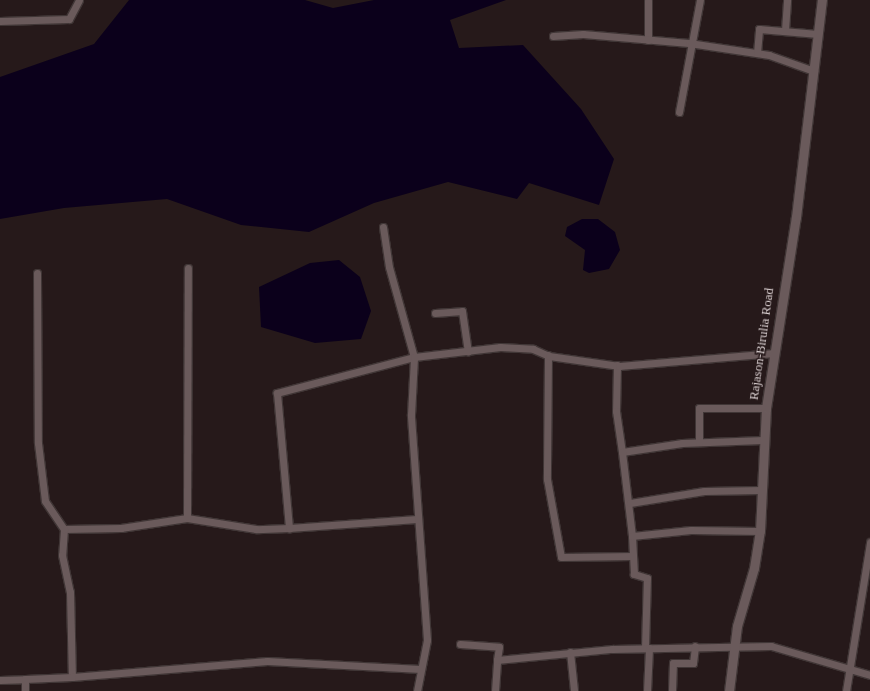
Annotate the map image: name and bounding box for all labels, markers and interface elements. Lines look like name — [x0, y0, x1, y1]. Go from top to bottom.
street label: Rajason-Birulia Road — [746, 287, 778, 401]

